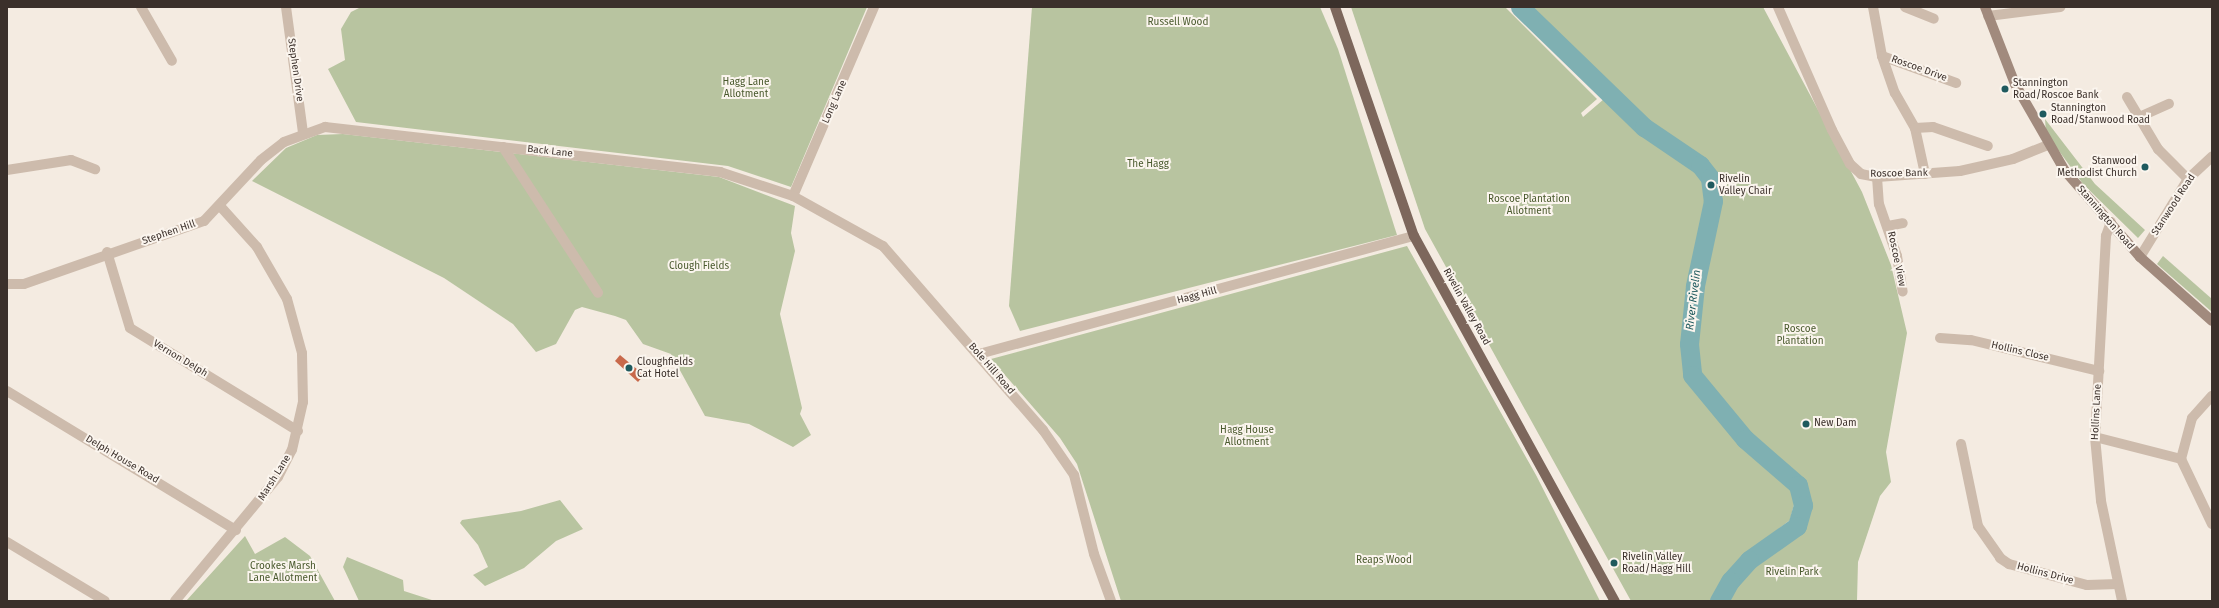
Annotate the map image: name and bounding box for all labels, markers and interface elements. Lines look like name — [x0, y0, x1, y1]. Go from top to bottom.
park label: Russell Wood — [1148, 17, 1208, 29]
street label: Stephen Drive — [285, 38, 305, 102]
street label: Roscoe Drive — [1890, 53, 1948, 85]
park label: Hagg Lane Allotment — [723, 76, 769, 100]
place label: Stannington Road/Roscoe Bank — [2013, 77, 2099, 100]
street label: Long Lane — [820, 79, 850, 125]
marker: Stannington Road/Roscoe Bank — [2000, 84, 2010, 94]
place label: Stannington Road/Stanwood Road — [2051, 102, 2150, 126]
marker: Stannington Road/Stanwood Road — [2038, 109, 2048, 119]
street label: Back Lane — [527, 144, 573, 160]
place label: Stanwood Methodist Church — [2057, 155, 2137, 178]
park label: The Hagg — [1127, 159, 1169, 171]
marker: Stanwood Methodist Church — [2140, 162, 2150, 172]
street label: Roscoe Bank — [1870, 167, 1928, 181]
street label: Stanwood Road — [2150, 172, 2198, 238]
place label: Rivelin Valley Chair — [1719, 173, 1772, 196]
marker: Rivelin Valley Chair — [1706, 180, 1716, 190]
street label: Stannington Road — [2074, 184, 2136, 252]
park label: Roscoe Plantation Allotment — [1488, 193, 1570, 216]
street label: Stephen Hill — [141, 218, 197, 248]
street label: Roscoe View — [1884, 230, 1908, 288]
park label: Clough Fields — [669, 261, 729, 273]
street label: Rivelin Valley Road — [1440, 267, 1492, 347]
water label: River Rivelin — [1684, 269, 1704, 331]
street label: Hagg Hill — [1176, 285, 1218, 307]
park label: Roscoe Plantation — [1777, 323, 1823, 346]
street label: Vernon Delph — [151, 338, 209, 380]
street label: Hollins Close — [1990, 340, 2050, 364]
street label: Bole Hill Road — [965, 341, 1017, 397]
place label: Cloughfields Cat Hotel — [637, 356, 693, 380]
marker: Cloughfields Cat Hotel — [624, 363, 634, 373]
street label: Hollins Lane — [2090, 384, 2104, 440]
place label: New Dam — [1814, 418, 1856, 430]
marker: New Dam — [1801, 419, 1811, 429]
park label: Hagg House Allotment — [1220, 424, 1274, 448]
street label: Delph House Road — [83, 433, 161, 487]
street label: Marsh Lane — [256, 453, 294, 503]
place label: Rivelin Valley Road/Hagg Hill — [1622, 551, 1691, 574]
park label: Reaps Wood — [1356, 555, 1412, 567]
marker: Rivelin Valley Road/Hagg Hill — [1609, 558, 1619, 568]
park label: Crookes Marsh Lane Allotment — [249, 560, 317, 584]
street label: Hollins Drive — [2015, 561, 2075, 587]
park label: Rivelin Park — [1765, 567, 1819, 579]

